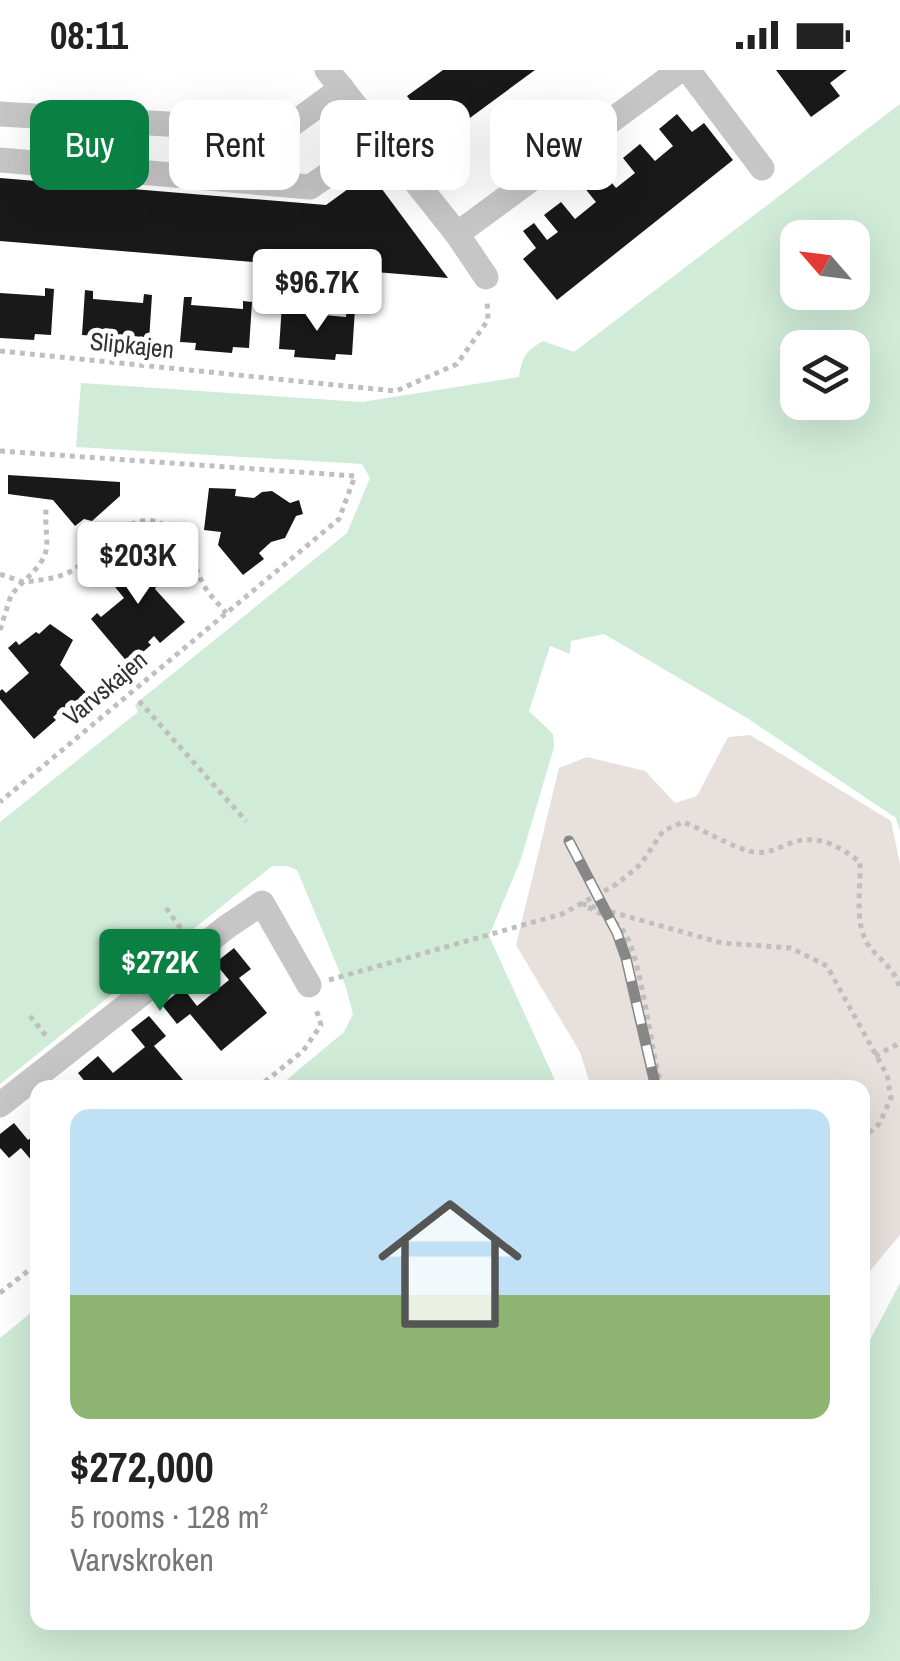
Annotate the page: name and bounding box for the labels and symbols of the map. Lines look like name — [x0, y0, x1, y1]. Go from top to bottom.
north arrow — [780, 220, 870, 310]
pin: $96.7K — [236, 249, 398, 334]
street label: Slipkajen — [88, 324, 176, 366]
pin: $203K — [68, 522, 208, 607]
street label: Varvskajen — [56, 643, 154, 733]
pin: $272K — [90, 929, 230, 1014]

